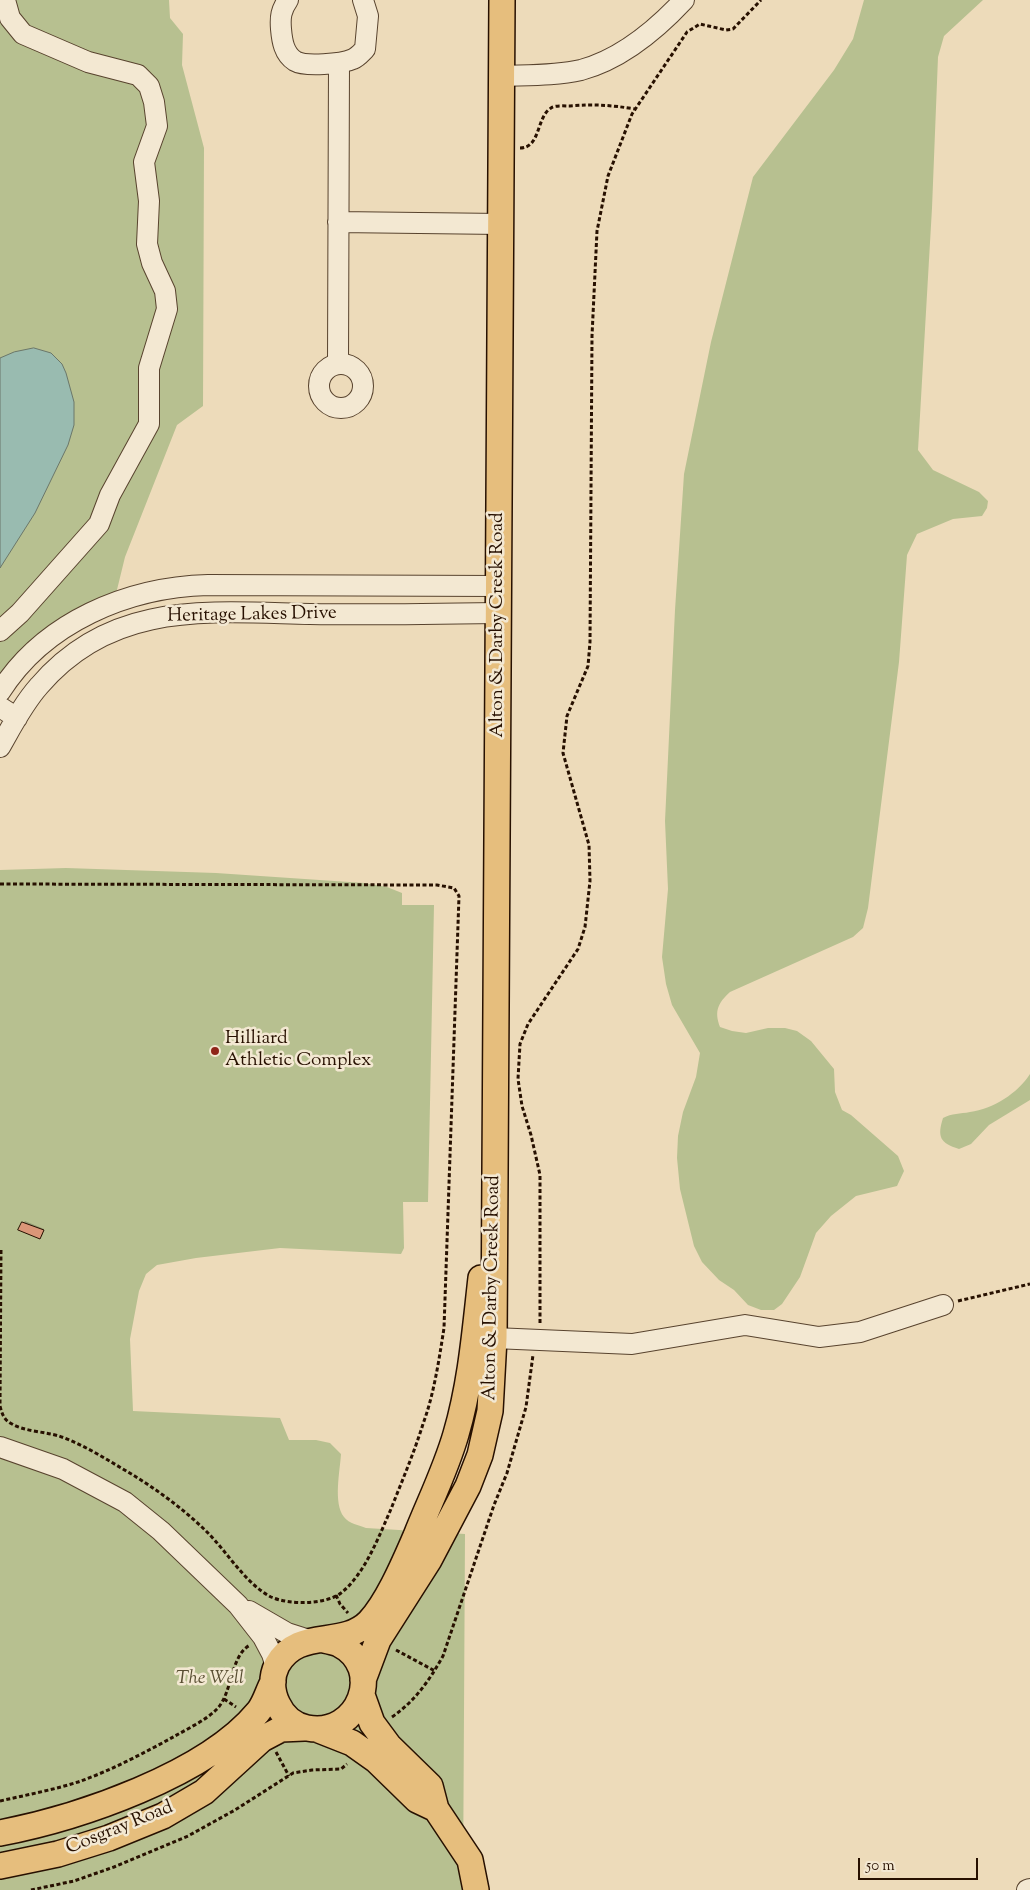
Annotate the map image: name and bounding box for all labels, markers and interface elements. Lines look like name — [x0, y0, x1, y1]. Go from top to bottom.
street label: Alton & Darby Creek Road — [488, 512, 510, 738]
street label: Heritage Lakes Drive — [167, 603, 337, 629]
place label: Hilliard Athletic Complex — [225, 1029, 372, 1073]
marker: Hilliard Athletic Complex — [209, 1045, 221, 1057]
street label: Alton & Darby Creek Road — [480, 1175, 506, 1401]
park label: The Well — [176, 1669, 244, 1691]
street label: Cosgray Road — [63, 1797, 177, 1861]
scale bar — [860, 1848, 980, 1880]
text: 50 m — [866, 1856, 895, 1877]

